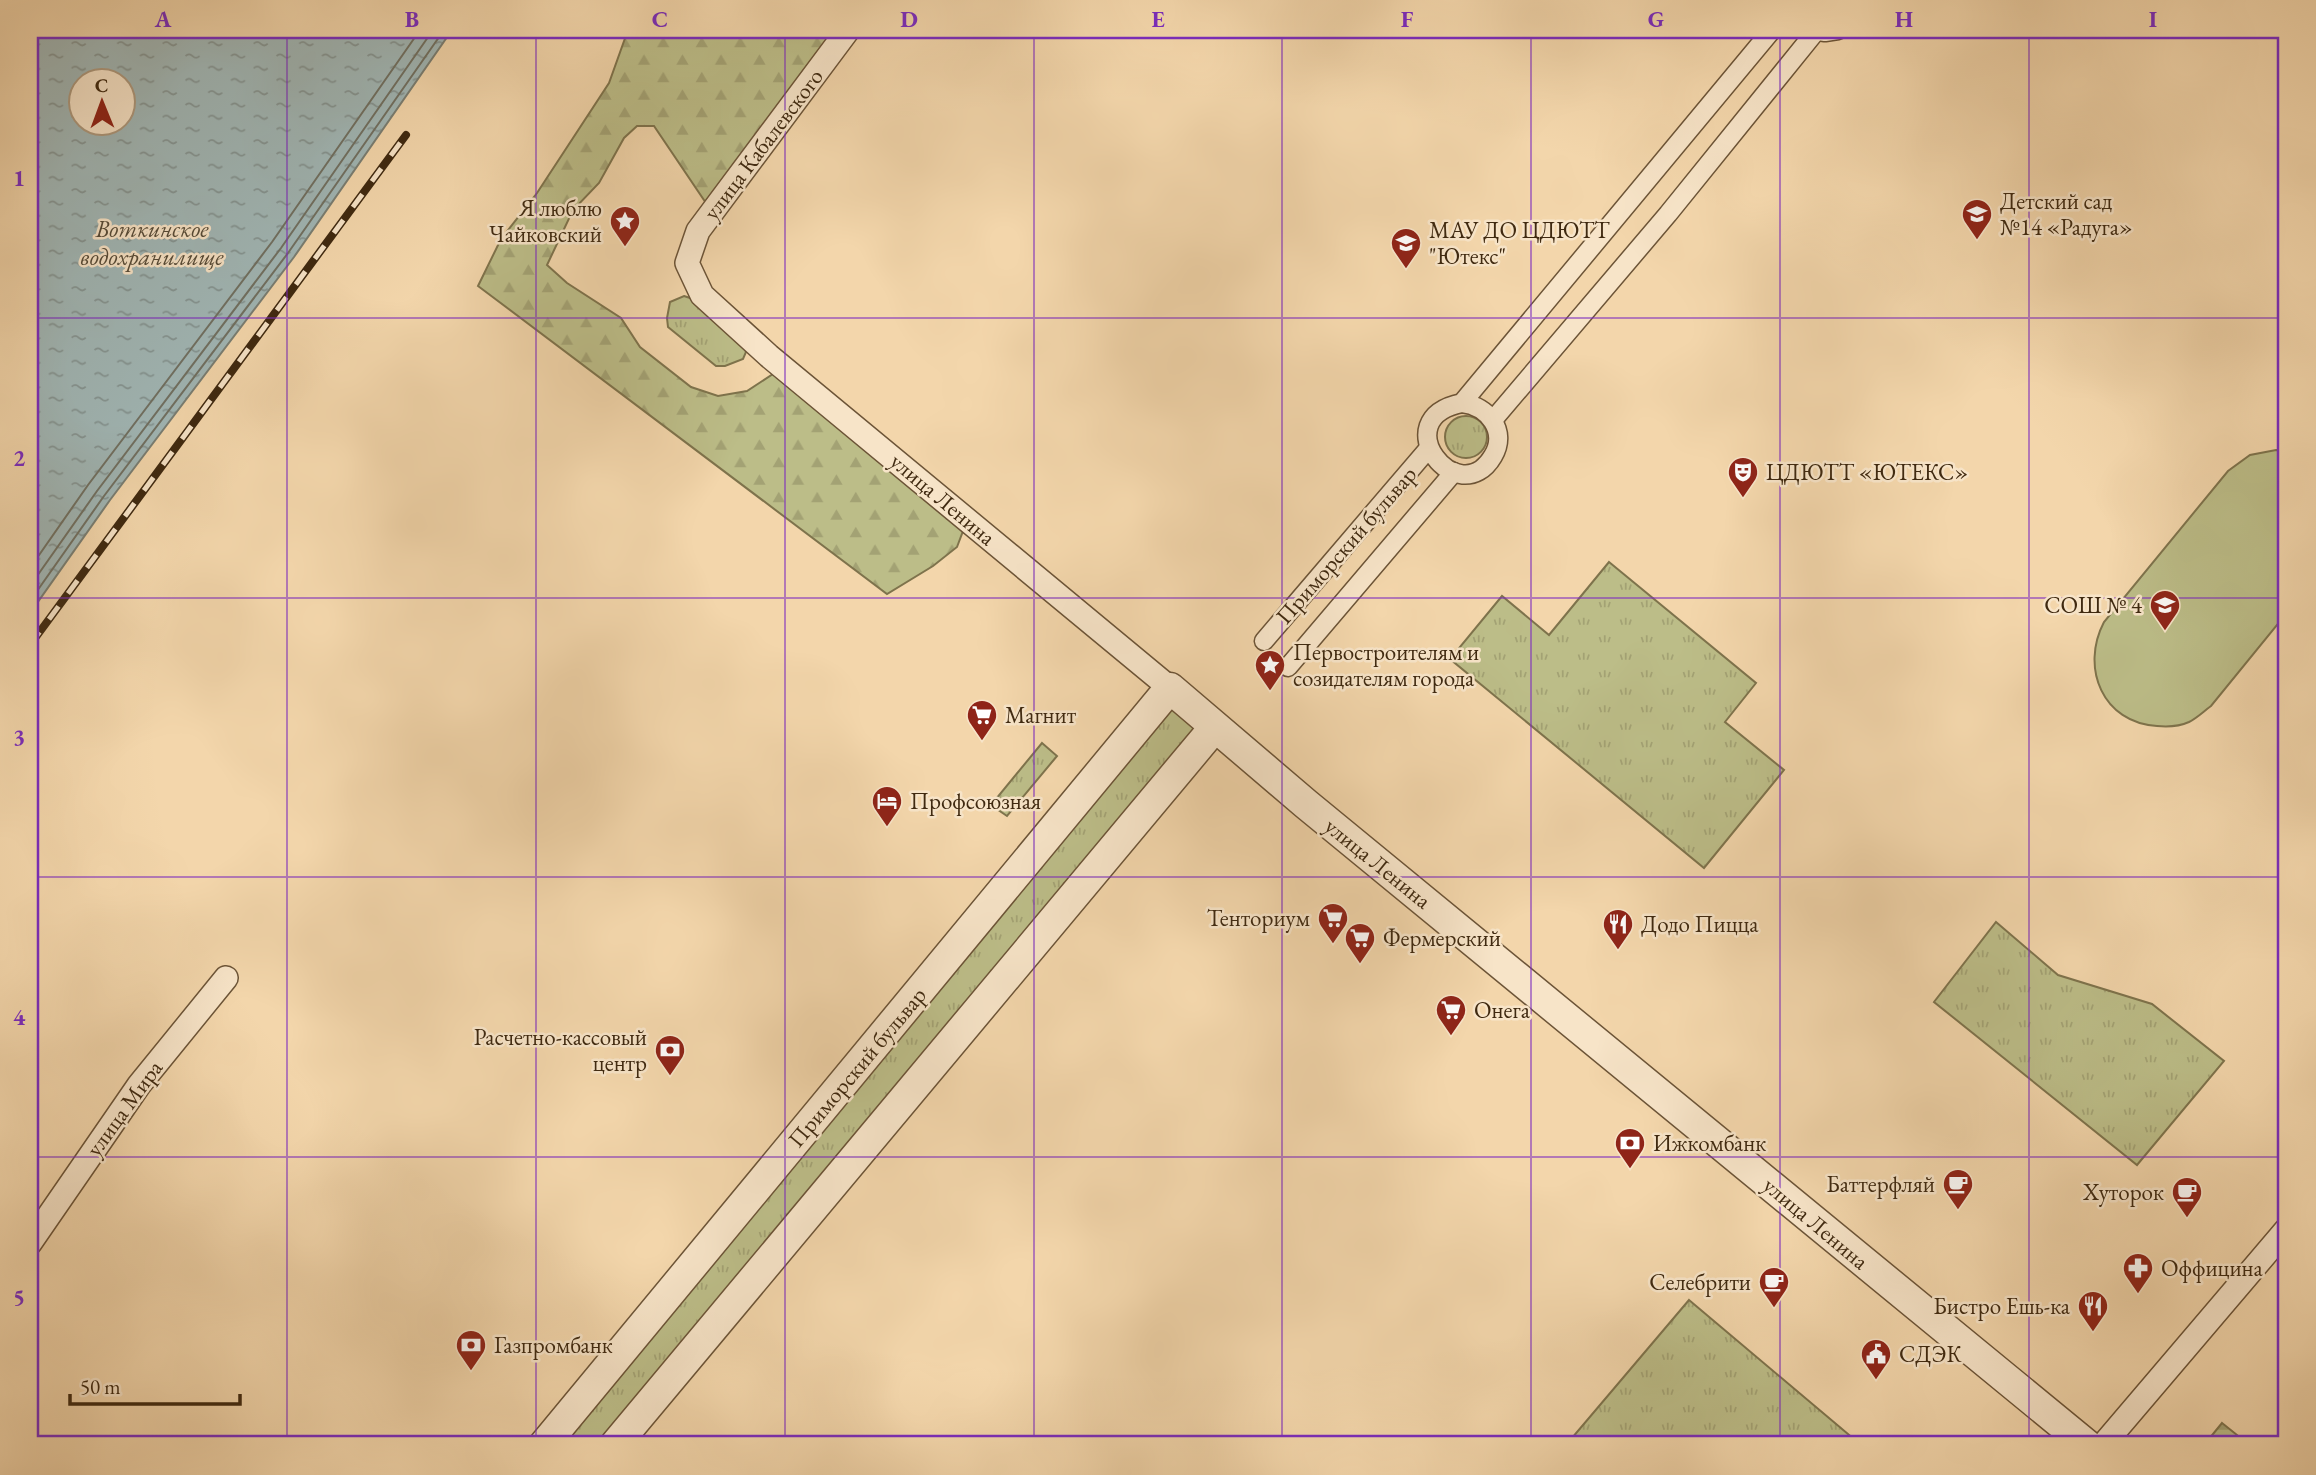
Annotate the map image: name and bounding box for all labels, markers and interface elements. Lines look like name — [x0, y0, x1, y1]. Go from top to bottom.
text: A — [154, 4, 172, 34]
text: B — [405, 4, 419, 34]
text: C — [652, 4, 668, 34]
text: D — [900, 4, 918, 34]
text: E — [1151, 4, 1165, 34]
text: F — [1401, 4, 1414, 34]
text: G — [1648, 4, 1664, 34]
text: H — [1895, 4, 1913, 34]
text: I — [2149, 4, 2157, 34]
street label: улица Кабалевского — [696, 62, 830, 226]
north arrow — [66, 66, 136, 136]
text: С — [95, 73, 109, 98]
text: 1 — [13, 163, 25, 193]
place label: Детский сад №14 «Радуга» — [2000, 186, 2133, 242]
place label: Я люблю Чайковский — [489, 193, 602, 249]
school or university icon: Детский сад №14 «Радуга» — [1960, 197, 1994, 241]
place icon: Я люблю Чайковский — [608, 204, 642, 248]
water label: Воткинское водохранилище — [81, 213, 224, 272]
place label: МАУ ДО ЦДЮТТ "Ютекс" — [1429, 215, 1610, 271]
school or university icon: МАУ ДО ЦДЮТТ "Ютекс" — [1389, 226, 1423, 270]
text: 2 — [13, 443, 25, 473]
street label: улица Ленина — [884, 446, 1003, 552]
theatre icon: ЦДЮТТ «ЮТЕКС» — [1726, 455, 1760, 499]
place label: ЦДЮТТ «ЮТЕКС» — [1766, 457, 1968, 487]
street label: Приморский бульвар — [1269, 459, 1423, 630]
school or university icon: СОШ № 4 — [2148, 588, 2182, 632]
place label: СОШ № 4 — [2044, 590, 2143, 620]
place label: Первостроителям и созидателям города — [1293, 637, 1479, 693]
place icon: Первостроителям и созидателям города — [1253, 648, 1287, 692]
supermarket icon: Магнит — [965, 698, 999, 742]
place label: Магнит — [1005, 700, 1077, 730]
text: 3 — [13, 722, 25, 752]
hotel icon: Профсоюзная — [870, 784, 904, 828]
place label: Профсоюзная — [910, 786, 1041, 816]
street label: улица Ленина — [1318, 811, 1438, 916]
supermarket icon: Тенториум — [1316, 901, 1350, 945]
place label: Тенториум — [1207, 903, 1311, 933]
restaurant icon: Додо Пицца — [1601, 907, 1635, 951]
place label: Додо Пицца — [1641, 909, 1759, 939]
supermarket icon: Фермерский — [1343, 921, 1377, 965]
place label: Фермерский — [1383, 923, 1501, 953]
street label: Приморский бульвар — [781, 981, 933, 1153]
supermarket icon: Онега — [1434, 993, 1468, 1037]
place label: Онега — [1474, 995, 1531, 1025]
text: 4 — [13, 1002, 26, 1032]
place label: Расчетно-кассовый центр — [474, 1022, 647, 1078]
bank icon: Расчетно-кассовый центр — [653, 1033, 687, 1077]
street label: улица Мира — [79, 1053, 169, 1162]
bank icon: Ижкомбанк — [1613, 1126, 1647, 1170]
place label: Ижкомбанк — [1653, 1128, 1766, 1158]
cafe icon: Баттерфляй — [1941, 1167, 1975, 1211]
place label: Баттерфляй — [1826, 1169, 1935, 1199]
street label: улица Ленина — [1757, 1170, 1876, 1276]
cafe icon: Хуторок — [2170, 1175, 2204, 1219]
place label: Хуторок — [2082, 1177, 2164, 1207]
pharmacy icon: Оффицина — [2121, 1251, 2155, 1295]
place label: Оффицина — [2161, 1253, 2264, 1283]
cafe icon: Селебрити — [1757, 1265, 1791, 1309]
place label: Селебрити — [1649, 1267, 1751, 1297]
text: 5 — [13, 1282, 25, 1312]
restaurant icon: Бистро Ешь-ка — [2076, 1289, 2110, 1333]
place label: Бистро Ешь-ка — [1933, 1291, 2071, 1321]
bank icon: Газпромбанк — [454, 1328, 488, 1372]
place label: Газпромбанк — [494, 1330, 613, 1360]
public building icon: СДЭК — [1859, 1337, 1893, 1381]
place label: СДЭК — [1899, 1339, 1963, 1369]
scale bar — [70, 1363, 240, 1407]
text: 50 m — [80, 1373, 121, 1400]

